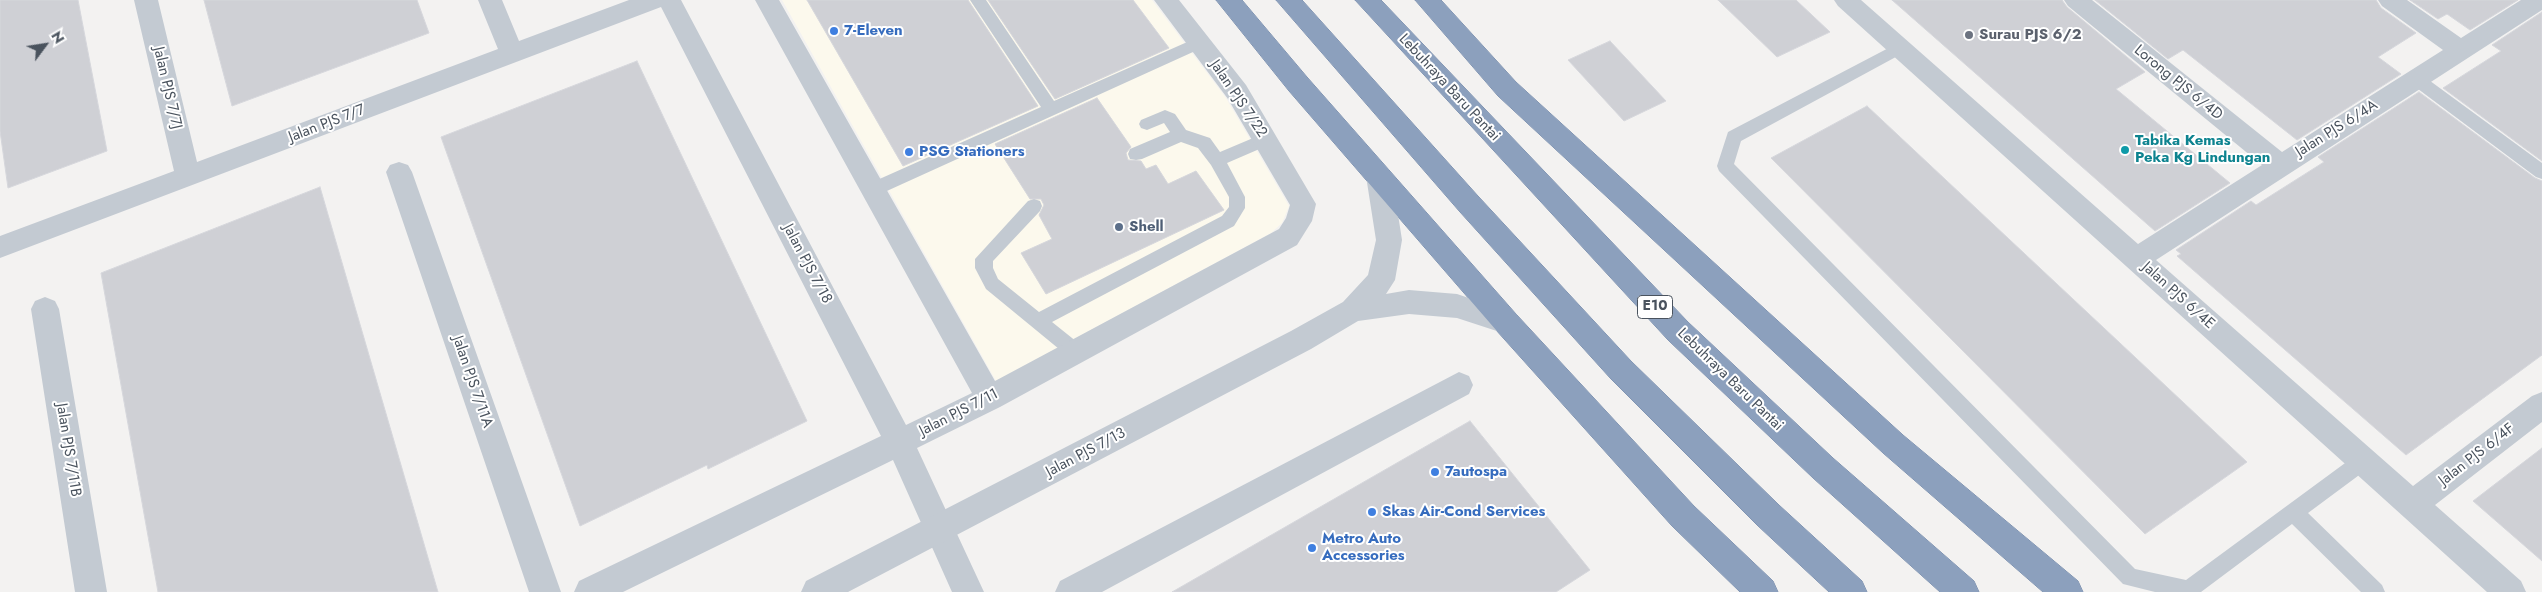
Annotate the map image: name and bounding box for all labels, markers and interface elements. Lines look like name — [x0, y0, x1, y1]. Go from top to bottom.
north arrow — [20, 20, 70, 70]
place label: 7-Eleven — [844, 22, 903, 40]
marker: 7-Eleven — [828, 25, 840, 37]
place label: Surau PJS 6/2 — [1979, 26, 2082, 44]
text: N — [46, 27, 69, 47]
marker: Surau PJS 6/2 — [1963, 29, 1975, 41]
street label: Lebuhraya Baru Pantai — [1395, 31, 1503, 145]
street label: Lorong PJS 6/4D — [2130, 42, 2226, 124]
street label: Jalan PJS 7/7J — [149, 45, 185, 131]
street label: Jalan PJS 7/22 — [1205, 57, 1271, 141]
street label: Jalan PJS 6/4A — [2293, 97, 2381, 161]
street label: Jalan PJS 7/7 — [286, 101, 368, 147]
place label: Tabika Kemas Peka Kg Lindungan — [2135, 132, 2270, 167]
place label: PSG Stationers — [919, 143, 1025, 161]
marker: Tabika Kemas Peka Kg Lindungan — [2119, 144, 2131, 156]
marker: PSG Stationers — [903, 146, 915, 158]
place label: Shell — [1129, 218, 1164, 236]
street label: Jalan PJS 7/18 — [779, 221, 835, 307]
marker: Shell — [1113, 221, 1125, 233]
street label: Jalan PJS 6/4E — [2138, 259, 2218, 333]
road number: E10 — [1638, 296, 1672, 318]
street label: Lebuhraya Baru Pantai — [1673, 325, 1787, 435]
street label: Jalan PJS 7/11A — [448, 334, 496, 430]
street label: Jalan PJS 7/11 — [917, 385, 1001, 441]
street label: Jalan PJS 7/11B — [52, 402, 84, 498]
street label: Jalan PJS 6/4F — [2436, 420, 2518, 490]
street label: Jalan PJS 7/13 — [1043, 425, 1129, 481]
place label: 7autospa — [1445, 463, 1507, 481]
marker: 7autospa — [1429, 466, 1441, 478]
place label: Skas Air-Cond Services — [1382, 503, 1545, 521]
marker: Skas Air-Cond Services — [1366, 506, 1378, 518]
place label: Metro Auto Accessories — [1322, 530, 1405, 565]
marker: Metro Auto Accessories — [1306, 542, 1318, 554]

